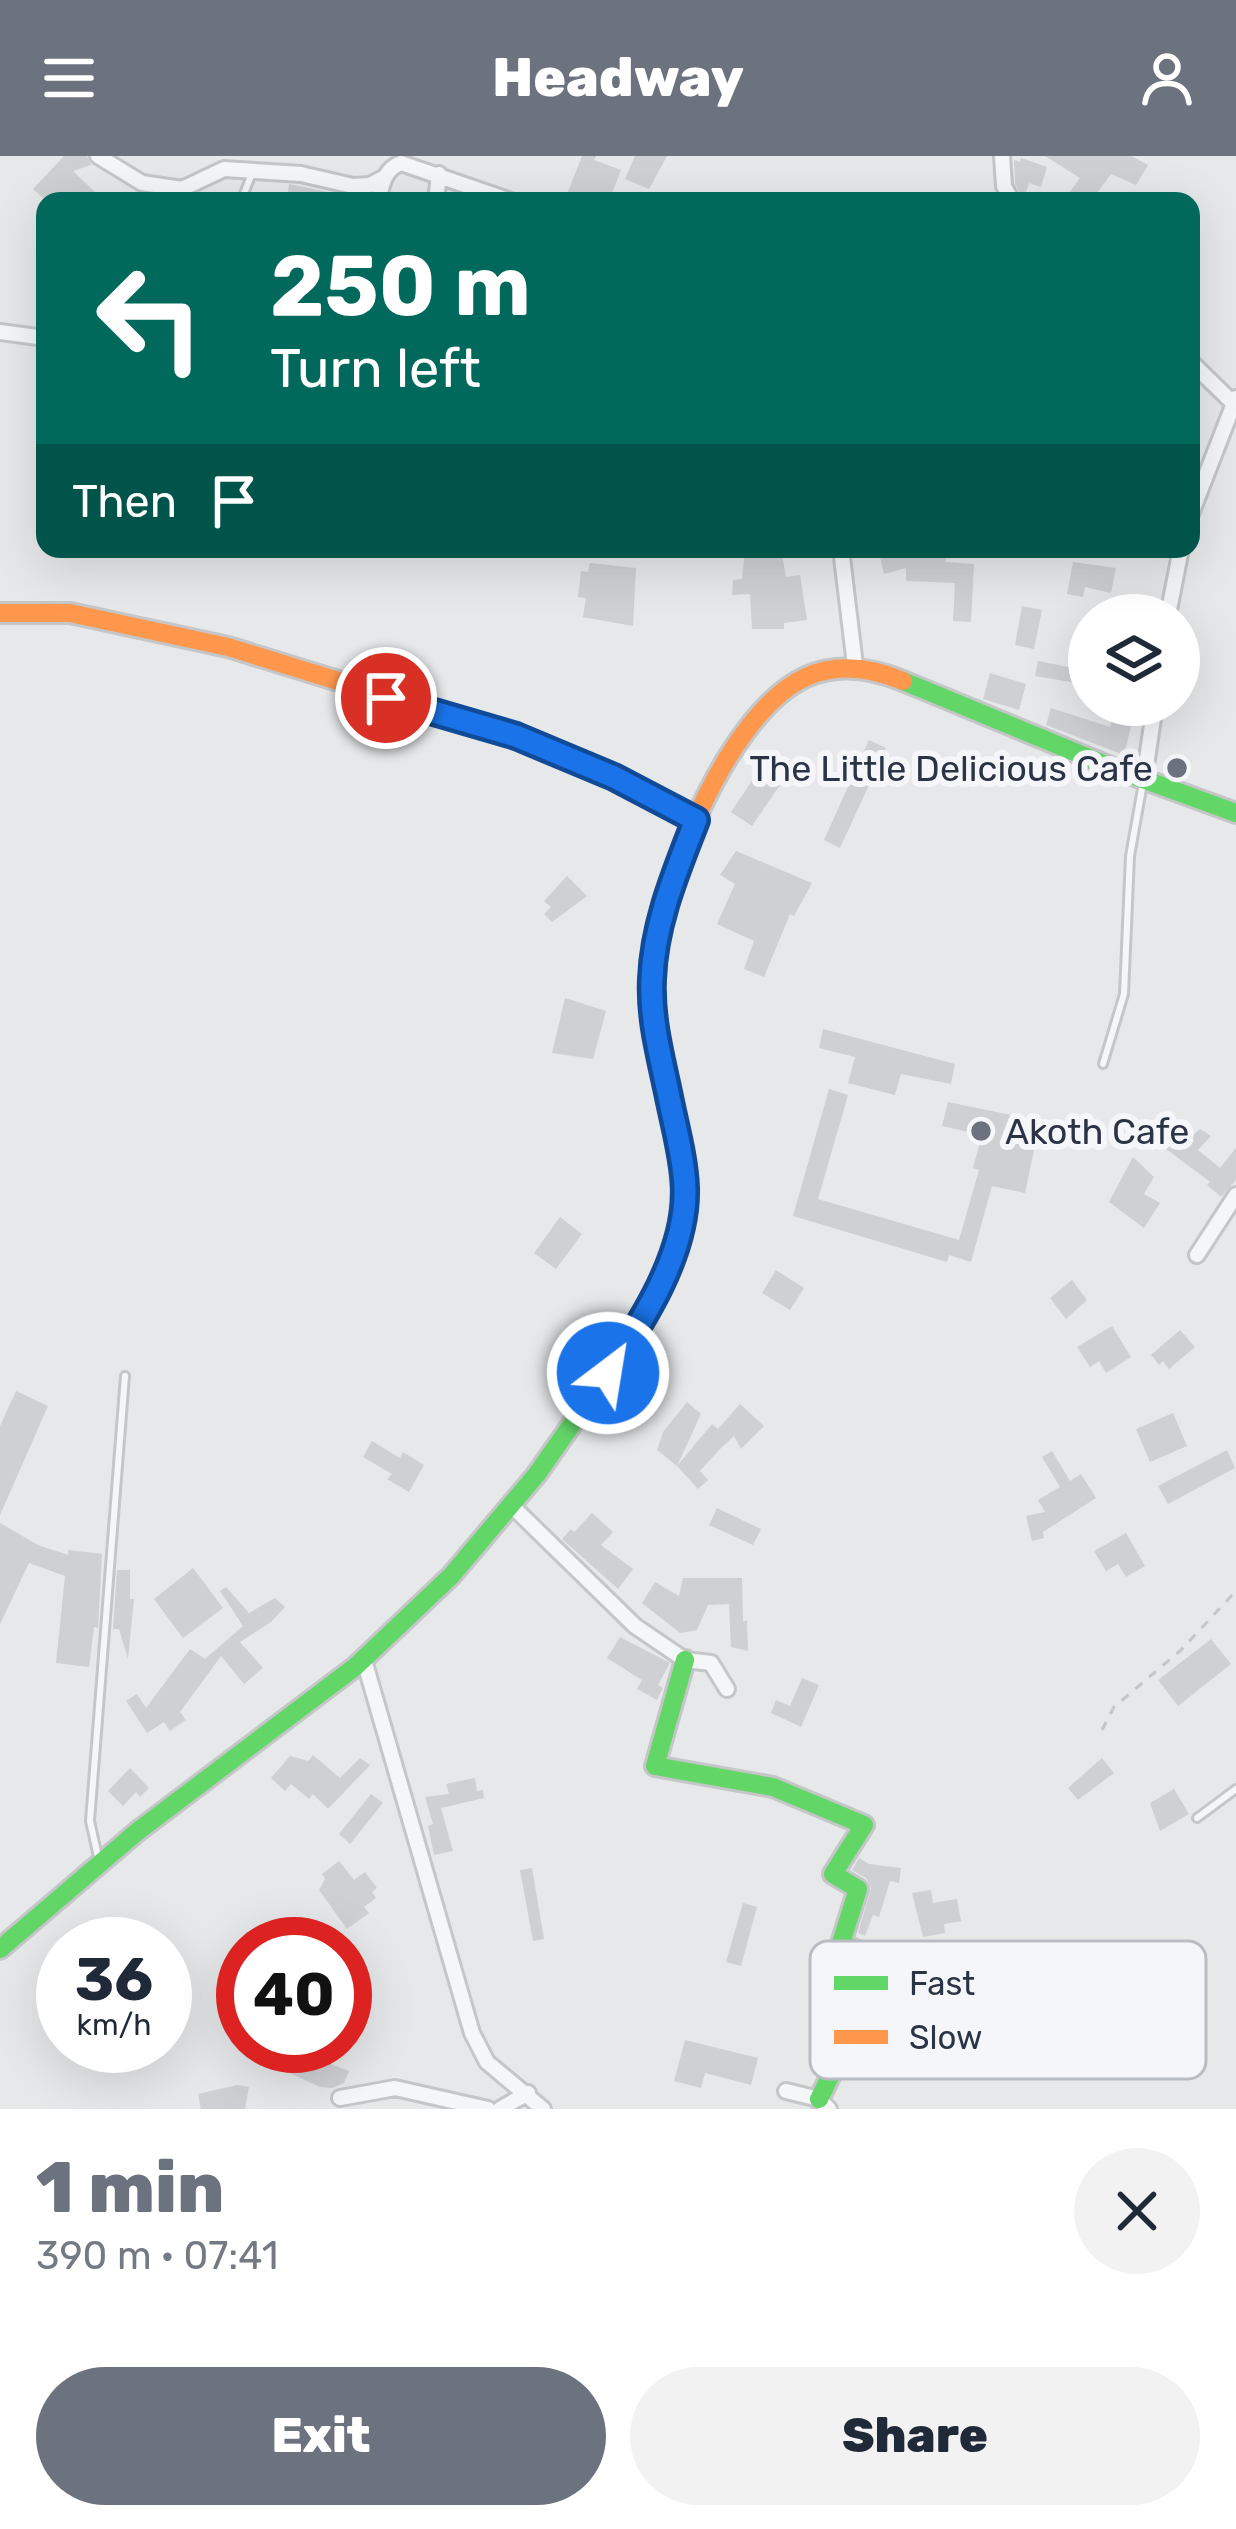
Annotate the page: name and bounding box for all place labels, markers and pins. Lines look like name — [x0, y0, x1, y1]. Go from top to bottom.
pin — [335, 647, 437, 749]
place label: The Little Delicious Cafe — [749, 747, 1153, 790]
marker: The Little Delicious Cafe — [1164, 755, 1190, 781]
place label: Akoth Cafe — [1005, 1110, 1189, 1153]
marker: Akoth Cafe — [968, 1118, 994, 1144]

